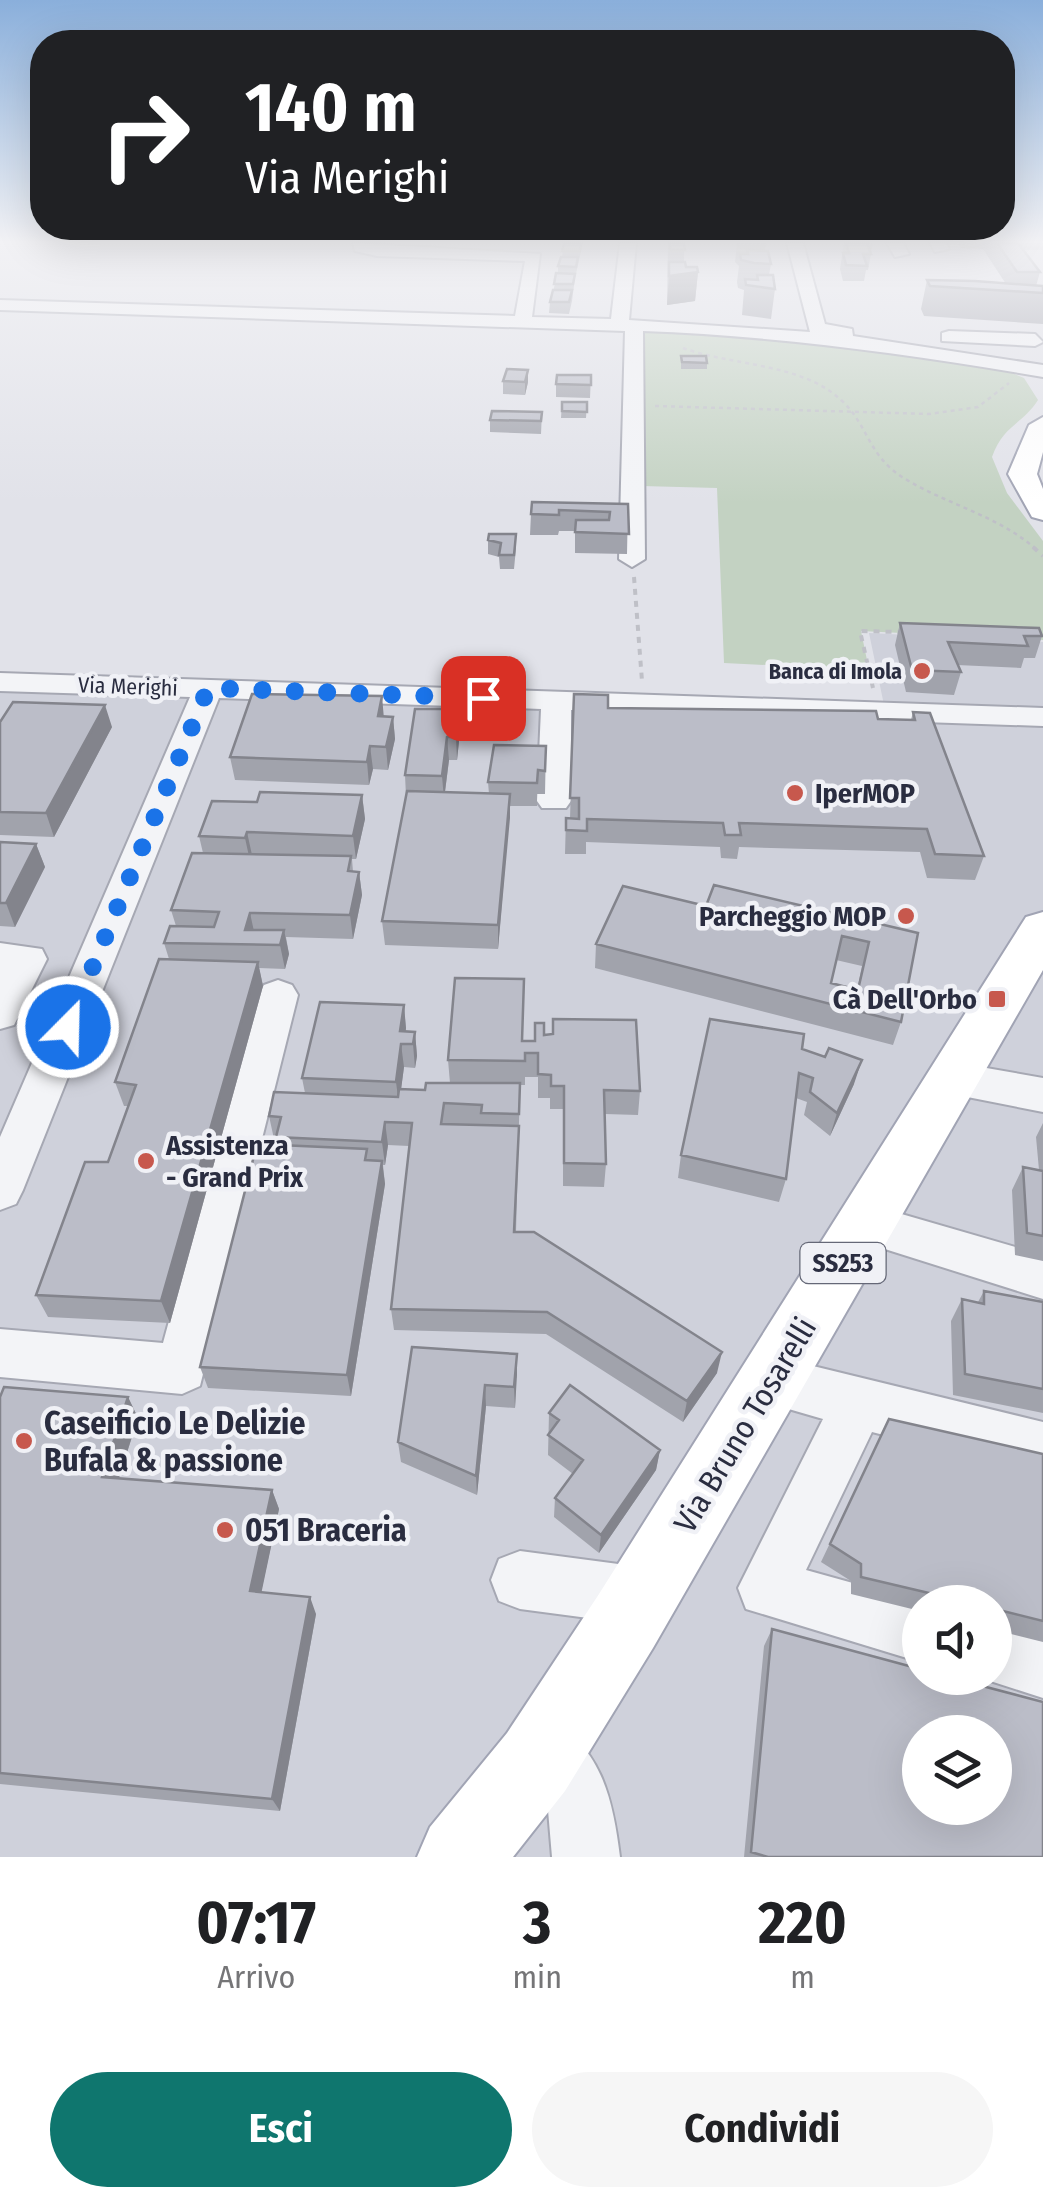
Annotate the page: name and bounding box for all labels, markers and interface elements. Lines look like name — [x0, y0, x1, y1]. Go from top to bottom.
text: 140 m — [245, 66, 417, 150]
icon: right — [80, 70, 210, 200]
text: Via Merighi — [245, 151, 449, 205]
pin — [441, 656, 526, 741]
place label: Banca di Imola — [769, 658, 902, 685]
marker: Banca di Imola — [911, 660, 933, 682]
street label: Via Merighi — [78, 671, 178, 702]
icon: arrive — [456, 671, 511, 726]
place label: IperMOP — [815, 777, 915, 810]
marker: IperMOP — [784, 782, 806, 804]
place label: Parcheggio MOP — [699, 900, 886, 933]
marker: Parcheggio MOP — [895, 905, 917, 927]
position arrow — [16, 975, 120, 1079]
place label: Cà Dell'Orbo — [833, 983, 977, 1016]
marker: Cà Dell'Orbo — [986, 988, 1008, 1010]
place label: Assistenza - Grand Prix — [165, 1129, 304, 1194]
marker: Assistenza - Grand Prix — [135, 1150, 157, 1172]
road number: SS253 — [800, 1243, 886, 1283]
street label: Via Bruno Tosarelli — [666, 1311, 824, 1539]
place label: Caseificio Le Delizie Bufala & passione — [44, 1404, 306, 1479]
marker: Caseificio Le Delizie Bufala & passione — [13, 1430, 35, 1452]
place label: 051 Braceria — [245, 1511, 407, 1549]
marker: 051 Braceria — [214, 1519, 236, 1541]
map controls — [902, 1585, 1012, 1825]
button: sound — [902, 1585, 1012, 1695]
button: layers — [902, 1715, 1012, 1825]
text: 07:17 — [196, 1887, 316, 1959]
text: 3 — [523, 1887, 551, 1959]
text: 220 — [758, 1887, 847, 1959]
text: Arrivo — [217, 1958, 295, 1996]
text: min — [512, 1958, 562, 1996]
text: m — [790, 1958, 815, 1996]
button: Esci — [50, 2072, 512, 2187]
button: Condividi — [532, 2072, 993, 2187]

